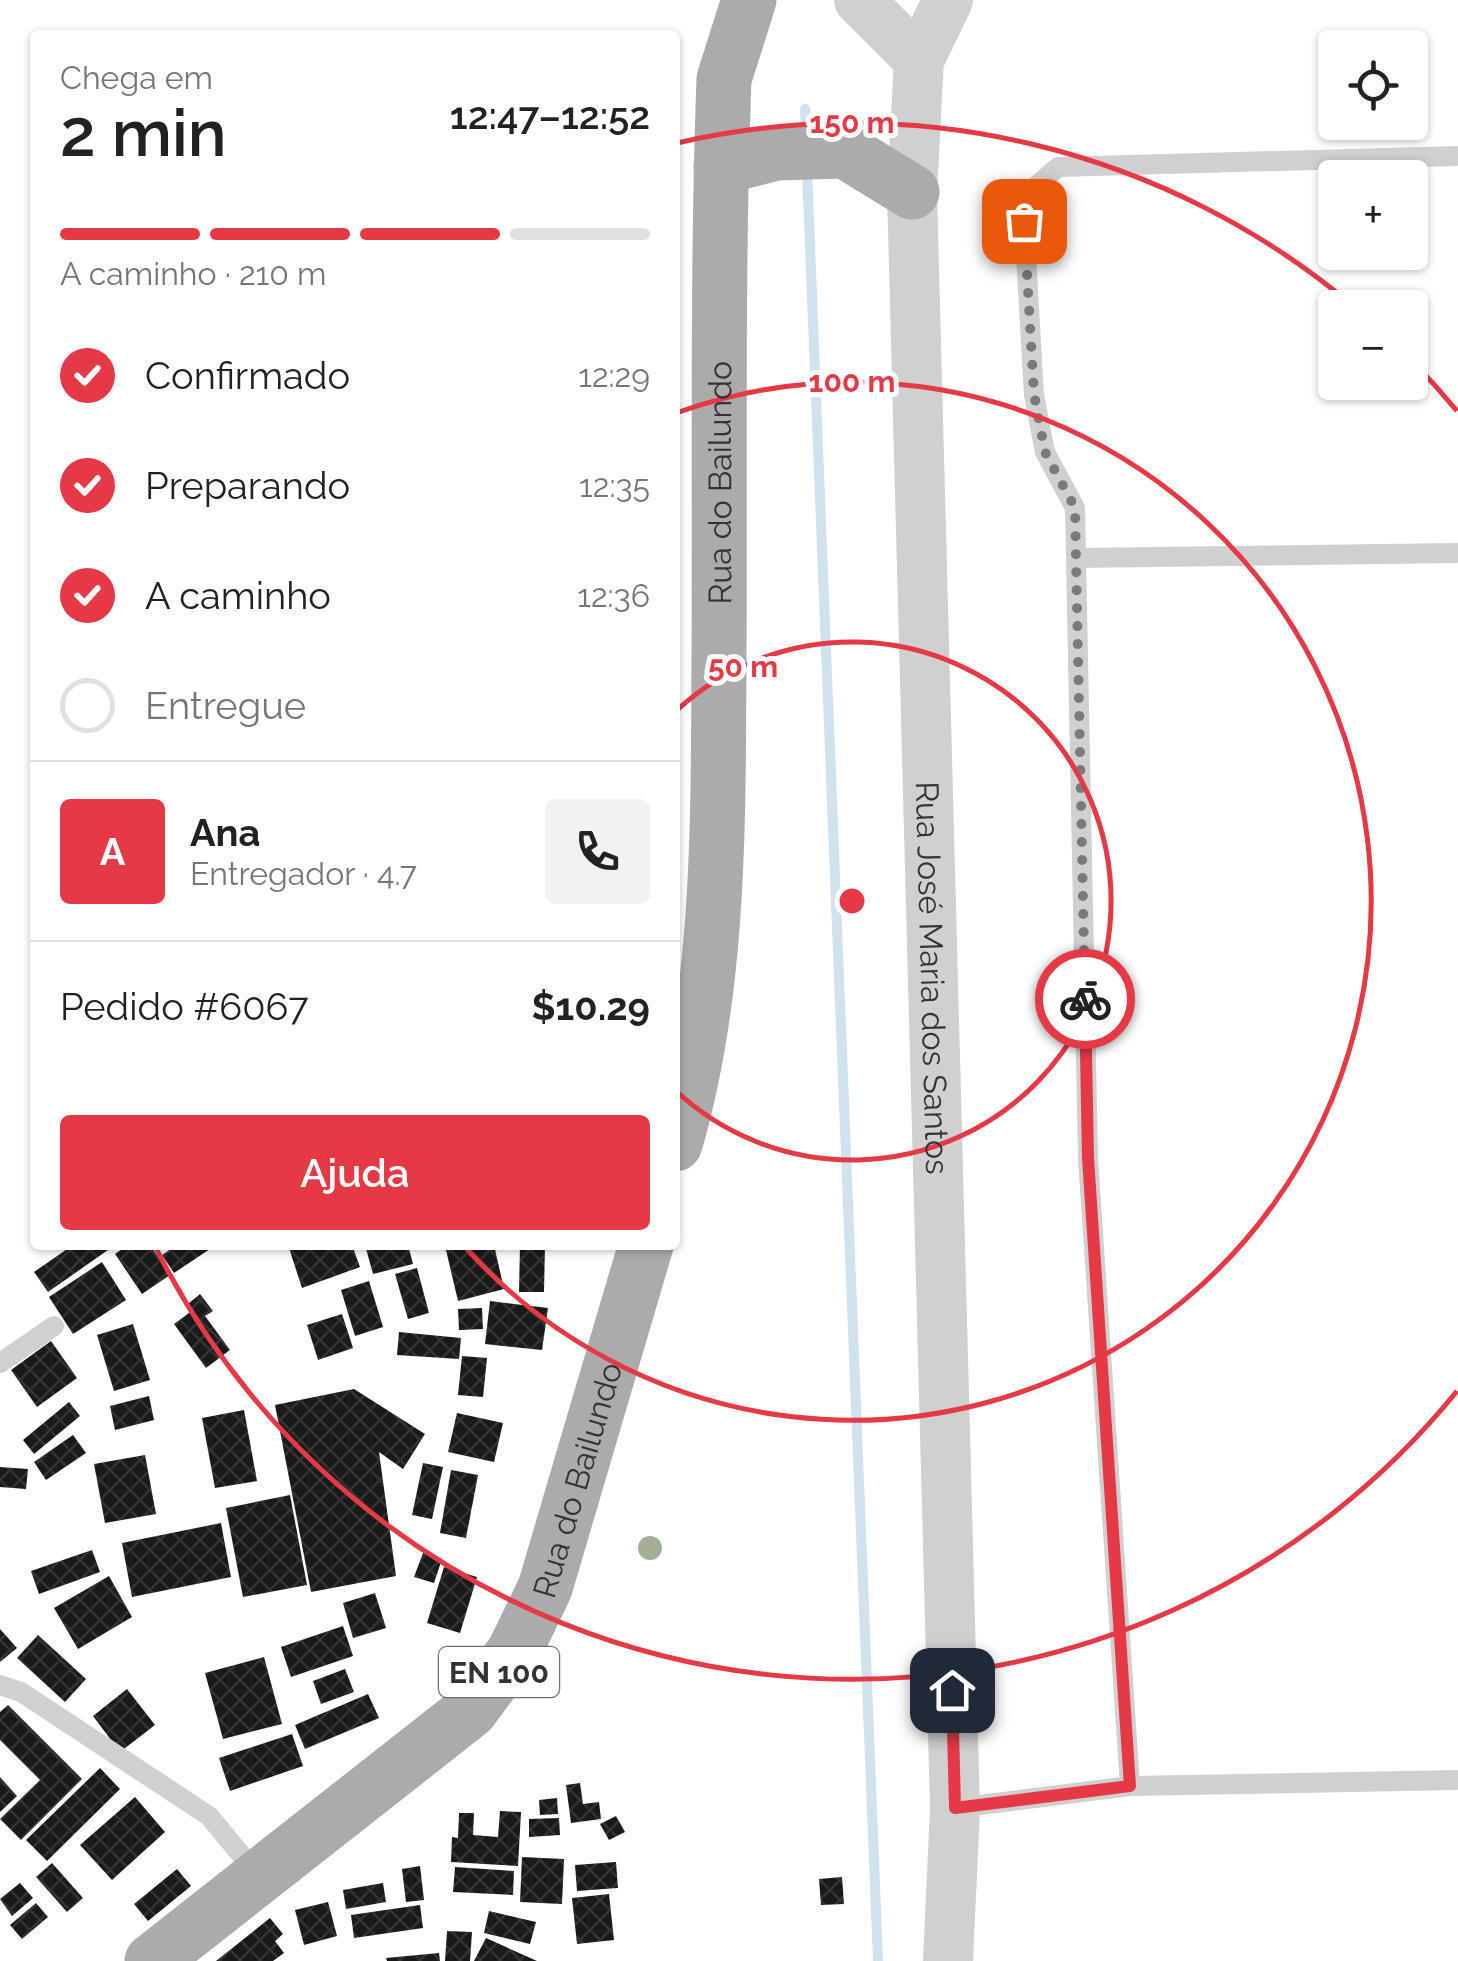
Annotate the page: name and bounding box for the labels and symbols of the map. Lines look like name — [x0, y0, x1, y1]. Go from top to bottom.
text: 150 m — [810, 105, 895, 140]
pin — [982, 179, 1067, 264]
street label: Rua do Bailundo — [701, 361, 738, 604]
text: 100 m — [809, 364, 895, 399]
text: 50 m — [708, 649, 778, 684]
street label: Rua José Maria dos Santos — [909, 781, 957, 1175]
centre of rings — [834, 883, 870, 919]
courier — [1035, 949, 1135, 1049]
street label: Rua do Bailundo — [525, 1358, 629, 1602]
road number: EN 100 — [439, 1647, 559, 1697]
pin — [910, 1648, 995, 1733]

